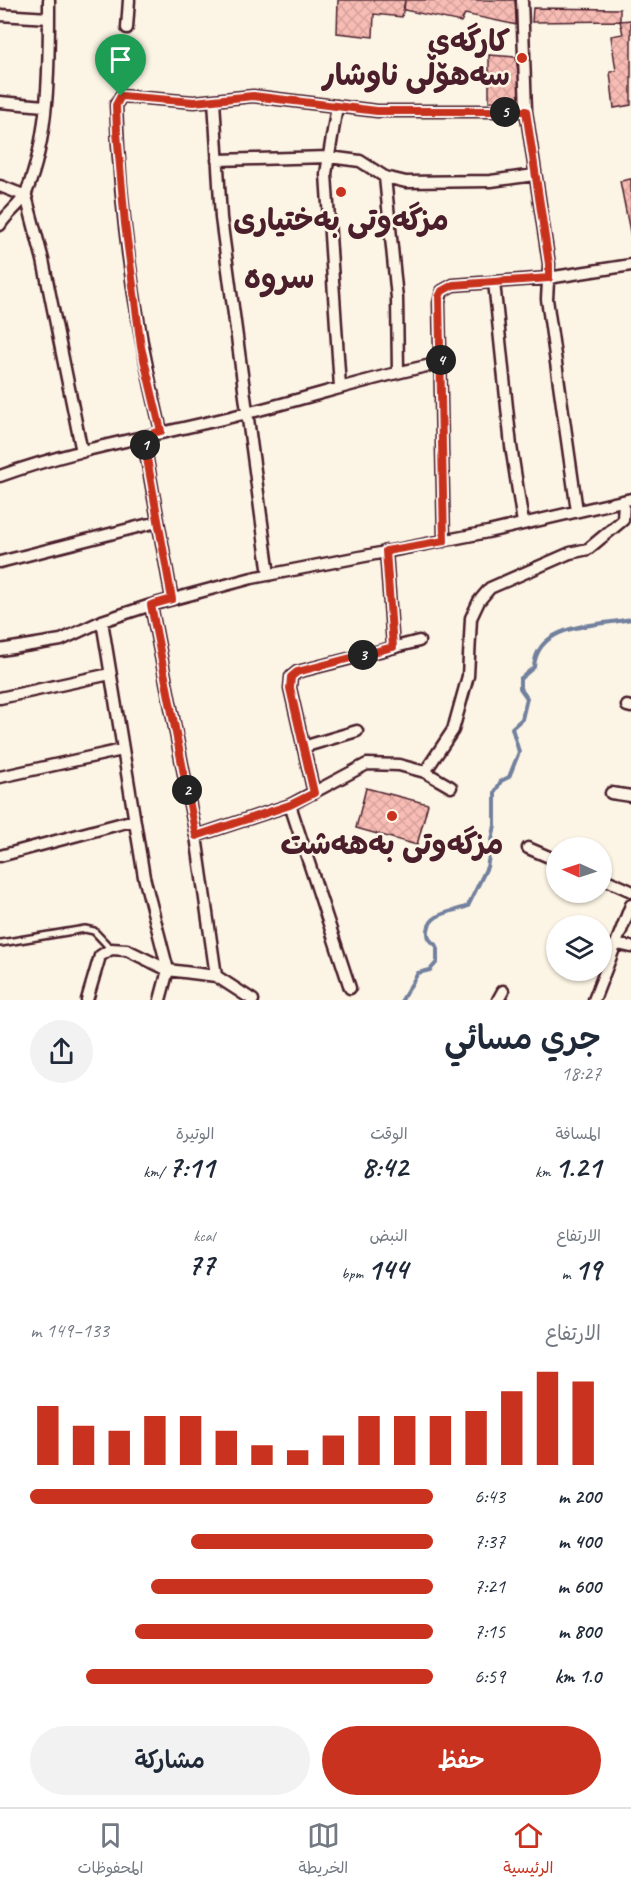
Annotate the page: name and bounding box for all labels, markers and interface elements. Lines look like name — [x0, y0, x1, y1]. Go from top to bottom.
place label: کارگەی سەهۆڵی ناوشار — [320, 22, 511, 94]
pin — [95, 34, 146, 96]
icon: arrive — [104, 43, 137, 76]
marker: کارگەی سەهۆڵی ناوشار — [515, 51, 529, 65]
pin: 5 — [490, 97, 520, 127]
text: 5 — [502, 102, 508, 122]
marker: مزگەوتی بەختیاری — [334, 185, 348, 199]
place label: مزگەوتی بەختیاری — [233, 201, 449, 239]
district label: سروە — [244, 257, 314, 298]
pin: 4 — [426, 345, 456, 375]
text: 4 — [437, 350, 445, 370]
pin: 1 — [130, 430, 160, 460]
text: 1 — [141, 435, 149, 455]
pin: 3 — [348, 640, 378, 670]
text: 3 — [359, 645, 367, 665]
pin: 2 — [172, 775, 202, 805]
text: 2 — [183, 780, 191, 800]
marker: مزگەوتی بەهەشت — [385, 809, 399, 823]
place label: مزگەوتی بەهەشت — [280, 825, 504, 863]
north arrow — [546, 837, 612, 903]
map controls — [546, 837, 612, 981]
button: layers — [546, 915, 612, 981]
text: جري مسائي — [444, 1017, 601, 1059]
button: share — [30, 1020, 93, 1083]
text: 18:27 — [561, 1061, 601, 1086]
text: الوتيرة — [176, 1124, 214, 1144]
text: الوقت — [370, 1124, 408, 1144]
text: المسافة — [555, 1124, 601, 1144]
text: 7:11 — [168, 1148, 214, 1186]
text: 8:42 — [361, 1148, 408, 1186]
text: 1.21 — [555, 1148, 601, 1186]
text: /km — [143, 1162, 168, 1182]
text: km — [535, 1162, 555, 1182]
text: kcal — [193, 1226, 214, 1246]
text: النبض — [369, 1226, 408, 1246]
text: الارتفاع — [556, 1226, 601, 1246]
text: 77 — [188, 1246, 214, 1284]
text: 144 — [367, 1250, 408, 1288]
text: 19 — [574, 1250, 601, 1288]
text: bpm — [341, 1264, 367, 1284]
text: m — [562, 1264, 574, 1284]
text: 133–149 m — [30, 1318, 109, 1343]
text: الارتفاع — [545, 1321, 601, 1346]
text: 6:43 — [474, 1484, 505, 1509]
text: 200 m — [558, 1484, 601, 1509]
text: 7:37 — [474, 1529, 505, 1554]
text: 400 m — [558, 1529, 601, 1554]
text: 7:21 — [474, 1574, 505, 1599]
text: 600 m — [557, 1574, 601, 1599]
text: 7:15 — [474, 1619, 505, 1644]
text: 800 m — [558, 1619, 601, 1644]
text: 6:59 — [474, 1664, 505, 1689]
text: 1.0 km — [554, 1664, 601, 1689]
button: مشاركة — [30, 1726, 310, 1795]
button: حفظ — [322, 1726, 601, 1795]
tab: المحفوظات — [78, 1819, 143, 1882]
tab: الخريطة — [298, 1819, 348, 1882]
tab: الرئيسية — [503, 1819, 554, 1882]

